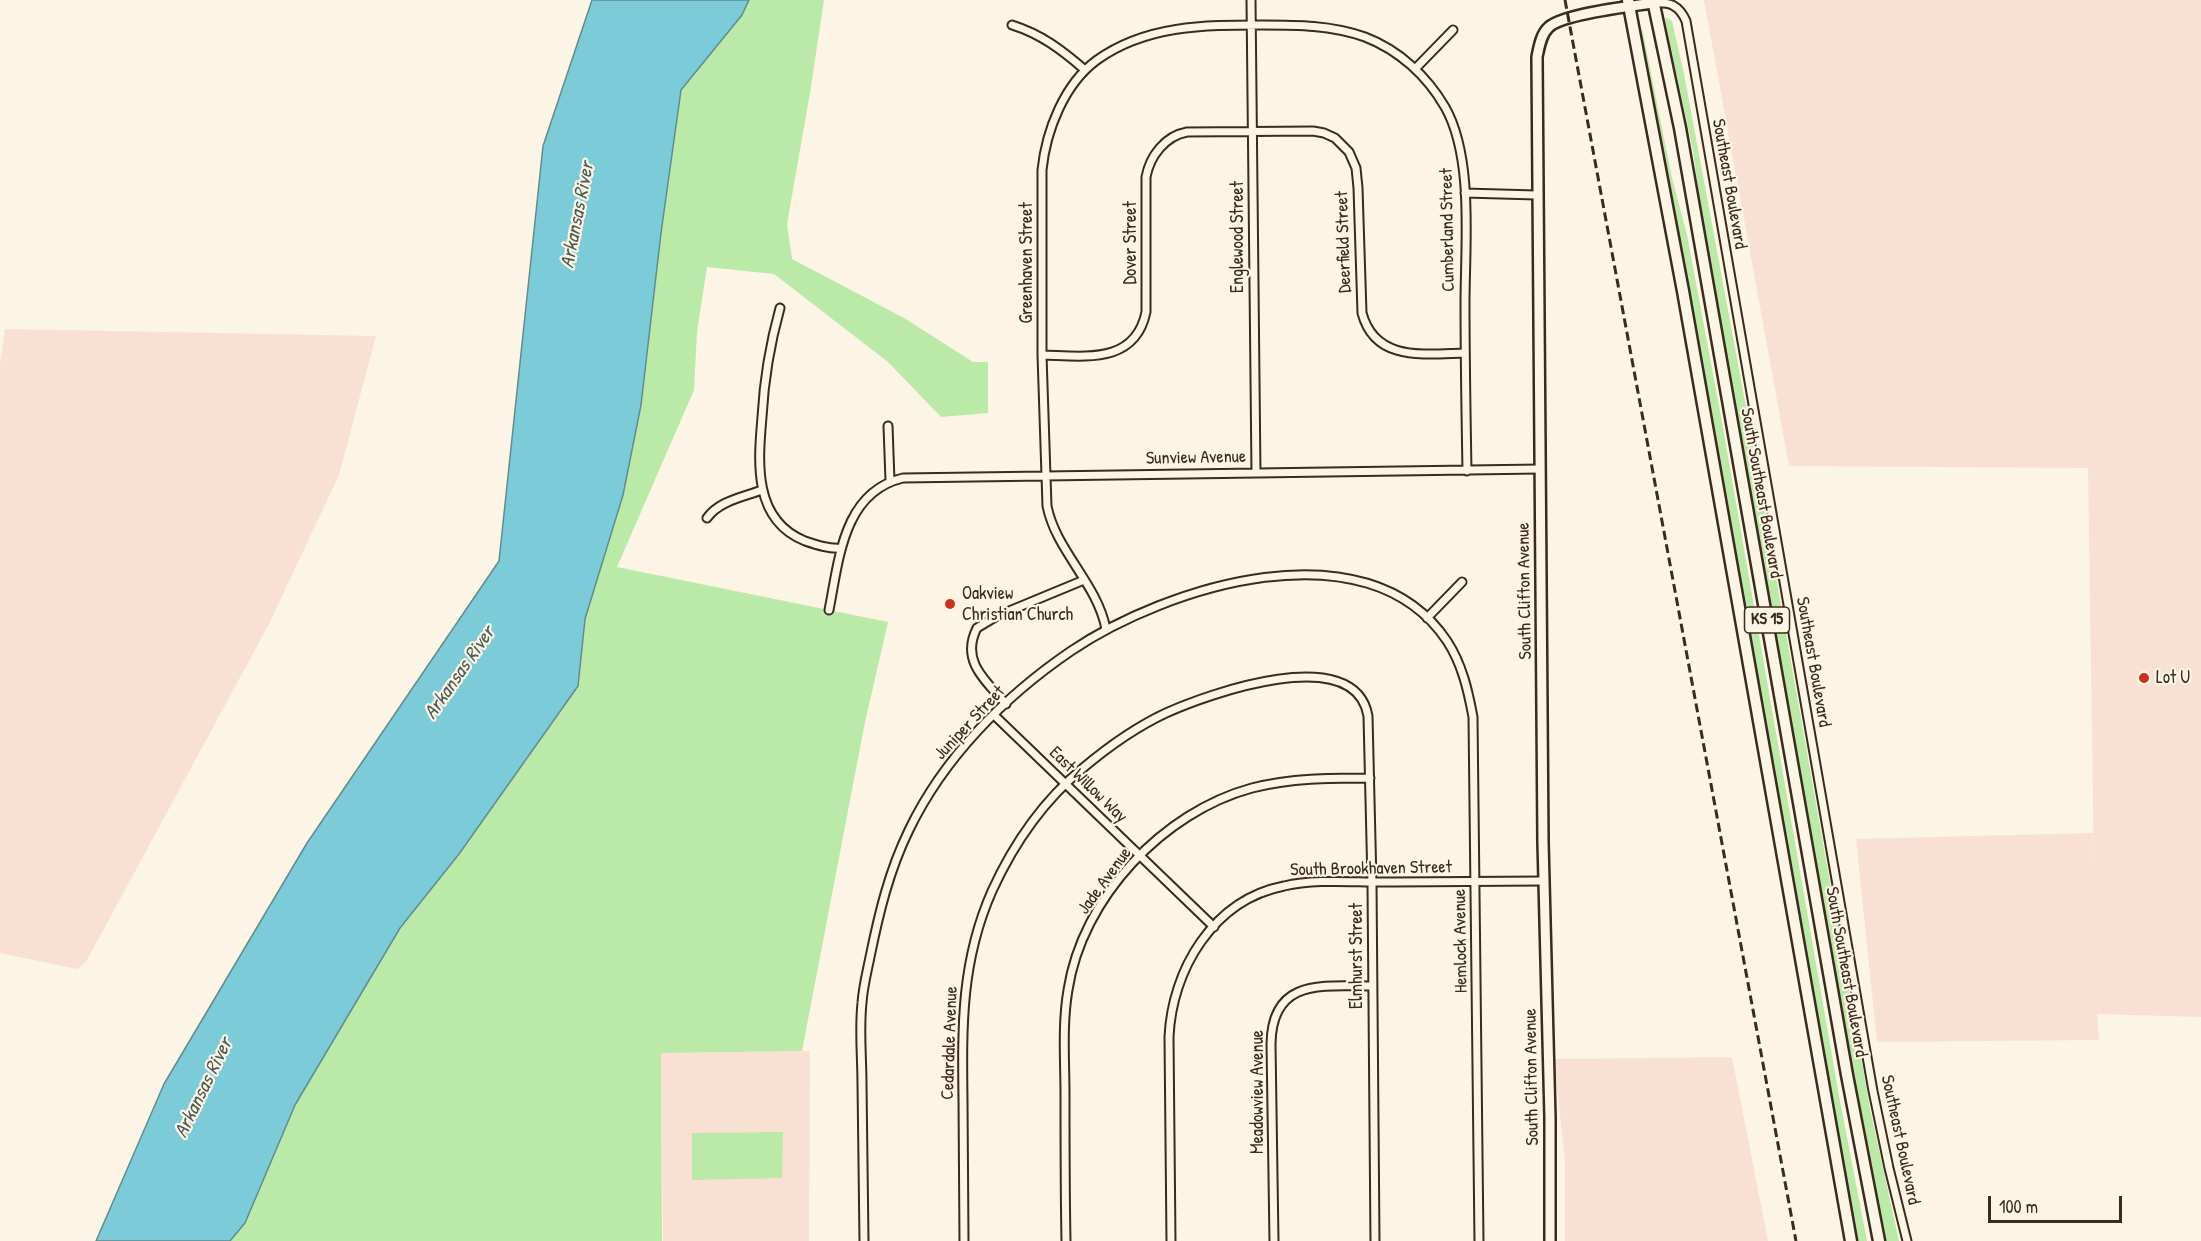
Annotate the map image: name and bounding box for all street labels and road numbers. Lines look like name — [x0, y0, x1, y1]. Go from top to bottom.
street label: Southeast Boulevard — [1707, 117, 1751, 251]
street label: Cumberland Street — [1436, 168, 1460, 292]
street label: Englewood Street — [1227, 181, 1249, 293]
street label: Deerfield Street — [1331, 191, 1357, 293]
street label: Dover Street — [1120, 201, 1142, 285]
street label: Greenhaven Street — [1016, 202, 1038, 324]
street label: South Southeast Boulevard — [1735, 406, 1787, 580]
street label: Sunview Avenue — [1146, 446, 1246, 470]
street label: South Clifton Avenue — [1513, 522, 1537, 660]
street label: Southeast Boulevard — [1791, 595, 1835, 729]
road number: KS 15 — [1744, 607, 1790, 633]
street label: Juniper Street — [930, 681, 1010, 765]
street label: East Willow Way — [1044, 742, 1132, 828]
street label: Jade Avenue — [1073, 843, 1137, 919]
street label: South Brookhaven Street — [1290, 857, 1452, 881]
street label: South Southeast Boulevard — [1820, 885, 1872, 1059]
street label: Hemlock Avenue — [1449, 889, 1473, 993]
street label: Elmhurst Street — [1346, 903, 1368, 1009]
street label: Cedardale Avenue — [937, 986, 963, 1100]
street label: South Clifton Avenue — [1520, 1008, 1544, 1146]
street label: Meadowview Avenue — [1247, 1030, 1269, 1154]
street label: Southeast Boulevard — [1876, 1073, 1924, 1207]

